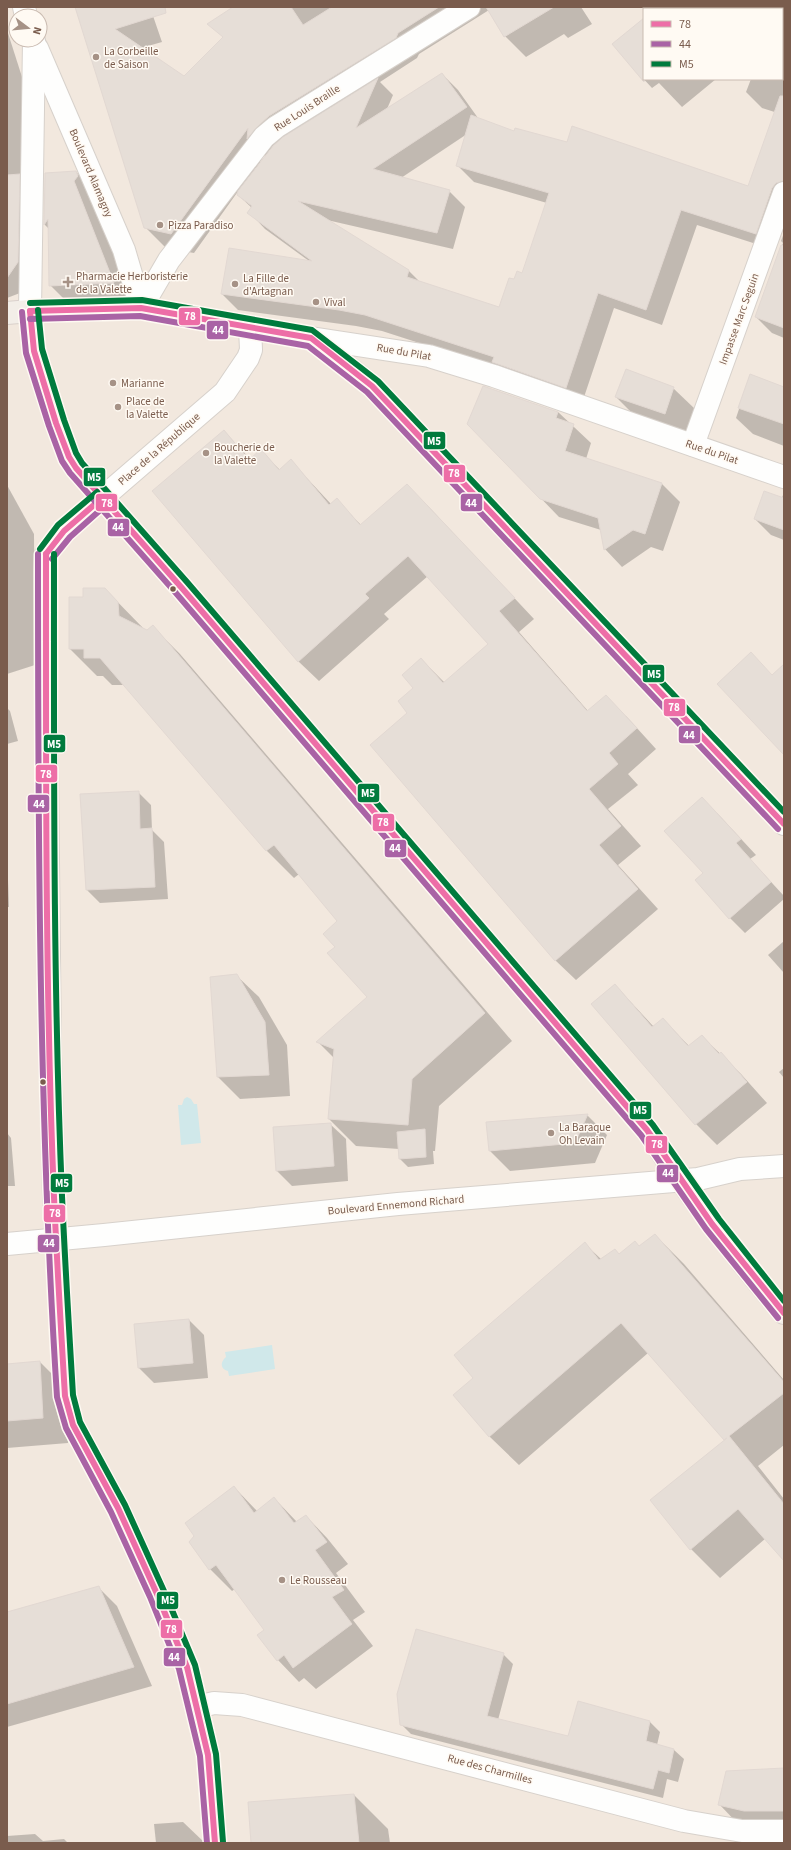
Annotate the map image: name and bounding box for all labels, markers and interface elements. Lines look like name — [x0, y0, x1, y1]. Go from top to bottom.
north arrow — [8, 8, 48, 48]
legend — [643, 8, 783, 80]
text: 78 — [679, 16, 691, 33]
text: N — [29, 25, 45, 36]
text: 44 — [679, 36, 691, 53]
place label: La Corbeille de Saison — [104, 44, 159, 72]
marker: La Corbeille de Saison — [91, 52, 101, 62]
text: M5 — [679, 56, 694, 73]
street label: Rue Louis Braille — [271, 81, 343, 135]
street label: Boulevard Alamagny — [66, 126, 116, 220]
place label: Pizza Paradiso — [168, 218, 234, 233]
marker: Pizza Paradiso — [155, 220, 165, 230]
place label: Pharmacie Herboristerie de la Valette — [76, 269, 189, 297]
place label: La Fille de d'Artagnan — [243, 271, 293, 299]
street label: Impasse Marc Seguin — [715, 271, 763, 367]
marker: Pharmacie Herboristerie de la Valette — [63, 277, 73, 287]
marker: La Fille de d'Artagnan — [230, 279, 240, 289]
place label: Vival — [324, 295, 346, 310]
marker: Vival — [311, 297, 321, 307]
line badge: 78 — [178, 307, 201, 326]
text: 78 — [184, 309, 196, 324]
line badge: 44 — [206, 320, 229, 340]
text: 44 — [212, 323, 224, 338]
street label: Rue du Pilat — [376, 340, 433, 364]
place label: Marianne — [121, 376, 165, 391]
marker: Marianne — [108, 378, 118, 388]
place label: Place de la Valette — [126, 394, 169, 422]
marker: Place de la Valette — [113, 402, 123, 412]
street label: Place de la République — [115, 409, 204, 489]
line badge: M5 — [423, 431, 446, 450]
text: M5 — [427, 434, 441, 449]
street label: Rue du Pilat — [684, 436, 741, 468]
place label: Boucherie de la Valette — [214, 440, 275, 468]
marker: Boucherie de la Valette — [201, 448, 211, 458]
line badge: 78 — [443, 464, 466, 483]
text: 78 — [448, 466, 460, 481]
line badge: M5 — [83, 467, 106, 487]
text: M5 — [87, 470, 101, 485]
line badge: 78 — [95, 493, 118, 512]
line badge: 44 — [460, 493, 483, 512]
text: 78 — [101, 496, 113, 511]
text: 44 — [465, 496, 477, 511]
line badge: 44 — [107, 518, 130, 537]
text: 44 — [112, 520, 124, 535]
unlabelled marker — [168, 584, 178, 594]
line badge: M5 — [642, 664, 665, 683]
text: M5 — [647, 667, 661, 682]
line badge: 78 — [663, 698, 686, 717]
text: 78 — [668, 700, 680, 715]
line badge: 44 — [678, 725, 701, 744]
text: 44 — [683, 728, 695, 743]
line badge: M5 — [43, 734, 66, 753]
text: M5 — [47, 737, 61, 752]
line badge: 78 — [35, 764, 58, 783]
text: 78 — [40, 767, 52, 782]
line badge: M5 — [357, 783, 380, 803]
text: M5 — [361, 786, 375, 801]
line badge: 44 — [27, 794, 50, 813]
text: 44 — [33, 797, 45, 812]
line badge: 78 — [372, 813, 395, 832]
text: 78 — [377, 815, 389, 830]
line badge: 44 — [384, 839, 407, 858]
text: 44 — [389, 841, 401, 856]
unlabelled marker — [38, 1077, 48, 1087]
line badge: M5 — [629, 1101, 652, 1120]
text: M5 — [633, 1103, 647, 1118]
place label: La Baraque Oh Levain — [559, 1120, 611, 1148]
marker: La Baraque Oh Levain — [546, 1128, 556, 1138]
line badge: 78 — [645, 1135, 668, 1154]
text: 78 — [651, 1137, 663, 1152]
line badge: 44 — [656, 1164, 679, 1183]
text: 44 — [662, 1166, 674, 1181]
line badge: M5 — [50, 1173, 73, 1193]
text: M5 — [55, 1176, 69, 1191]
street label: Boulevard Ennemond Richard — [327, 1192, 465, 1218]
line badge: 78 — [43, 1204, 66, 1223]
text: 78 — [49, 1206, 61, 1221]
line badge: 44 — [37, 1234, 60, 1253]
text: 44 — [43, 1236, 55, 1251]
place label: Le Rousseau — [290, 1573, 347, 1588]
marker: Le Rousseau — [277, 1575, 287, 1585]
line badge: M5 — [156, 1591, 179, 1610]
text: M5 — [161, 1593, 175, 1608]
line badge: 78 — [160, 1619, 183, 1639]
text: 78 — [165, 1622, 177, 1637]
line badge: 44 — [163, 1647, 186, 1667]
text: 44 — [168, 1650, 180, 1665]
street label: Rue des Charmilles — [446, 1750, 535, 1788]

